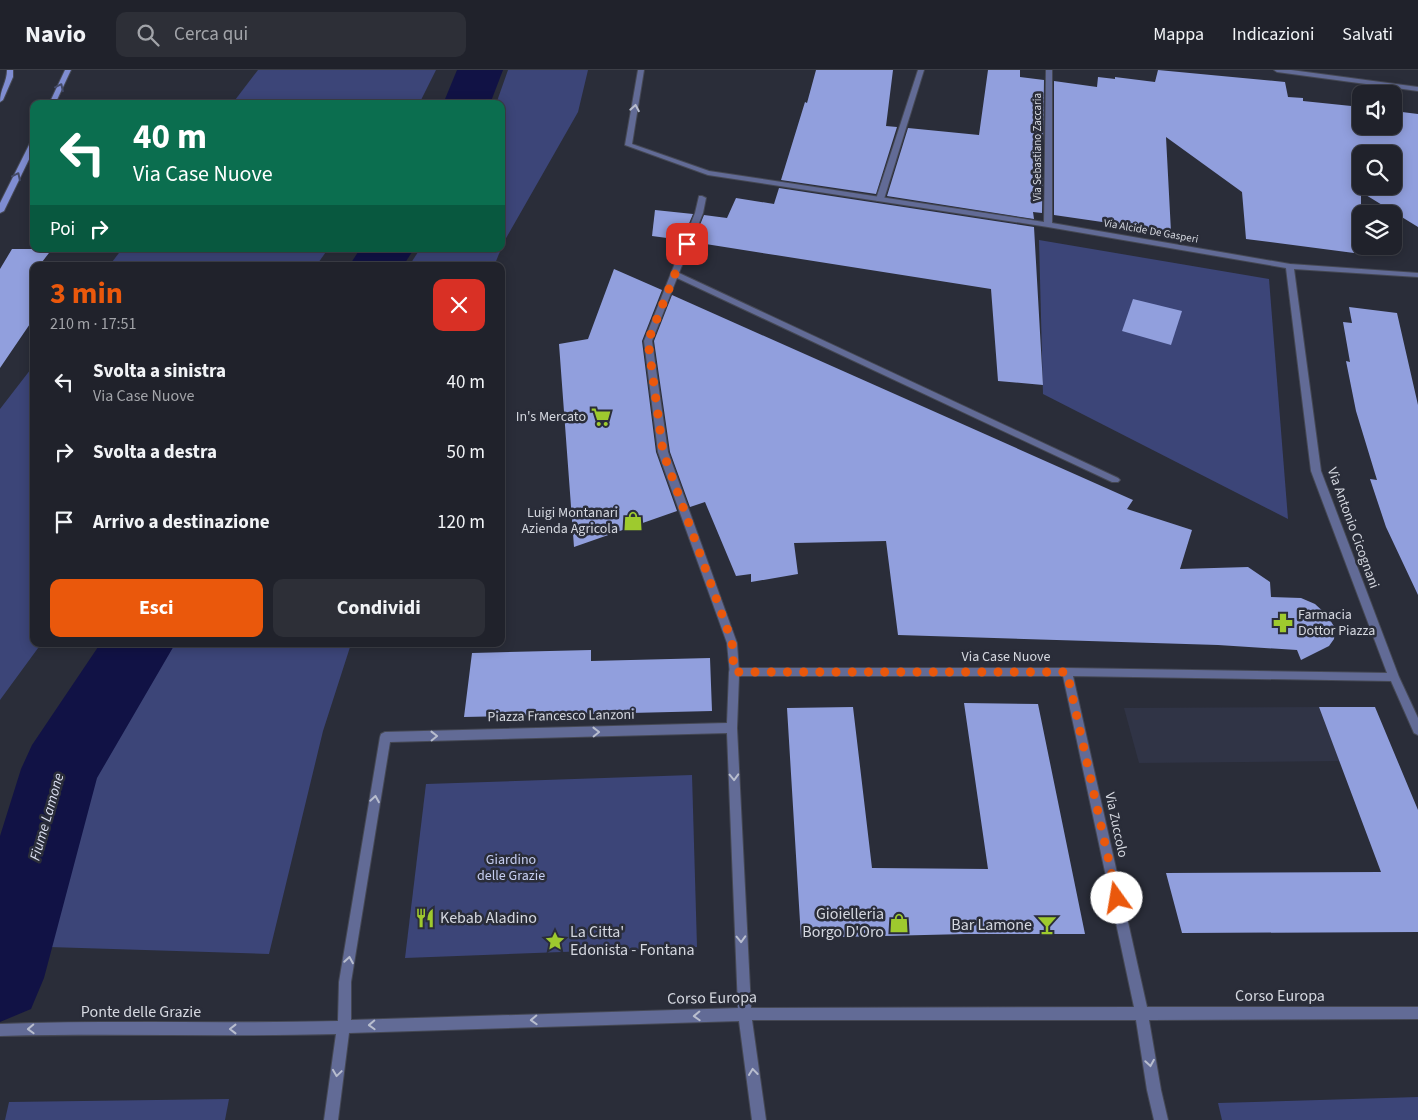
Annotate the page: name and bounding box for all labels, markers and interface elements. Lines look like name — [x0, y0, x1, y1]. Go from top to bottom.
search box — [116, 12, 466, 57]
text: Navio — [25, 17, 86, 52]
icon: search — [134, 21, 162, 49]
text: Cerca qui — [174, 21, 248, 48]
text: Mappa — [1153, 22, 1204, 47]
text: Indicazioni — [1232, 22, 1314, 47]
text: Salvati — [1342, 22, 1393, 47]
one-way arrow — [54, 83, 64, 92]
map controls — [1352, 85, 1402, 255]
button: sound — [1352, 85, 1402, 135]
street label: Via Sebastiano Zaccaria — [1030, 93, 1045, 201]
one-way arrow — [629, 103, 639, 112]
text: 40 m — [133, 112, 207, 162]
icon: left — [50, 120, 115, 185]
button: search — [1352, 145, 1402, 195]
text: Via Case Nuove — [133, 158, 273, 190]
one-way arrow — [11, 172, 21, 181]
button: layers — [1352, 205, 1402, 255]
icon: right — [85, 215, 113, 243]
street label: Via Alcide De Gasperi — [1103, 215, 1199, 247]
text: Poi — [50, 216, 75, 243]
pin — [666, 223, 708, 265]
icon: arrive — [673, 230, 701, 258]
text: 3 min — [50, 272, 123, 315]
button: close — [433, 279, 485, 331]
text: 210 m · 17:51 — [50, 313, 137, 335]
text: Svolta a sinistra — [93, 358, 226, 385]
icon: left — [50, 368, 78, 396]
text: 40 m — [447, 369, 485, 396]
text: Via Case Nuove — [93, 385, 195, 407]
supermarket icon: In's Mercato — [590, 406, 612, 428]
place label: In's Mercato — [516, 407, 586, 427]
icon: right — [50, 438, 78, 466]
text: Svolta a destra — [93, 439, 217, 466]
text: 50 m — [447, 439, 485, 466]
street label: Via Antonio Cicognani — [1322, 465, 1384, 591]
place label: Luigi Montanari Azienda Agricola — [522, 503, 618, 539]
icon: arrive — [50, 508, 78, 536]
text: Arrivo a destinazione — [93, 509, 270, 536]
text: 120 m — [437, 509, 485, 536]
shop icon: Luigi Montanari Azienda Agricola — [622, 510, 644, 532]
button: Esci — [50, 579, 263, 637]
button: Condividi — [273, 579, 485, 637]
place label: Farmacia Dottor Piazza — [1298, 605, 1375, 641]
pharmacy icon: Farmacia Dottor Piazza — [1272, 612, 1294, 634]
street label: Via Case Nuove — [962, 647, 1050, 667]
street label: Piazza Francesco Lanzoni — [487, 705, 635, 727]
one-way arrow — [593, 726, 601, 737]
one-way arrow — [430, 730, 438, 741]
water label: Fiume Lamone — [24, 771, 70, 863]
one-way arrow — [729, 774, 739, 781]
street label: Via Zuccolo — [1099, 791, 1133, 859]
one-way arrow — [370, 795, 380, 804]
park label: Giardino delle Grazie — [477, 850, 545, 886]
position arrow — [1090, 871, 1142, 923]
place label: Gioielleria Borgo D'Oro — [802, 903, 884, 943]
restaurant icon: Kebab Aladino — [414, 907, 436, 929]
place label: Kebab Aladino — [440, 907, 537, 929]
shop icon: Gioielleria Borgo D'Oro — [888, 912, 910, 934]
place label: Bar Lamone — [951, 914, 1032, 936]
bar icon: Bar Lamone — [1036, 914, 1058, 936]
place label: La Citta' Edonista - Fontana — [570, 921, 694, 961]
place icon: La Citta' Edonista - Fontana — [544, 930, 566, 952]
one-way arrow — [735, 935, 746, 943]
one-way arrow — [344, 955, 354, 964]
street label: Corso Europa — [1235, 985, 1325, 1007]
street label: Corso Europa — [667, 986, 757, 1010]
street label: Ponte delle Grazie — [81, 1001, 201, 1023]
one-way arrow — [692, 1010, 700, 1021]
one-way arrow — [530, 1015, 538, 1025]
one-way arrow — [367, 1020, 375, 1030]
one-way arrow — [27, 1023, 35, 1034]
one-way arrow — [229, 1024, 236, 1034]
one-way arrow — [1144, 1059, 1154, 1067]
one-way arrow — [748, 1067, 759, 1075]
one-way arrow — [333, 1068, 343, 1077]

